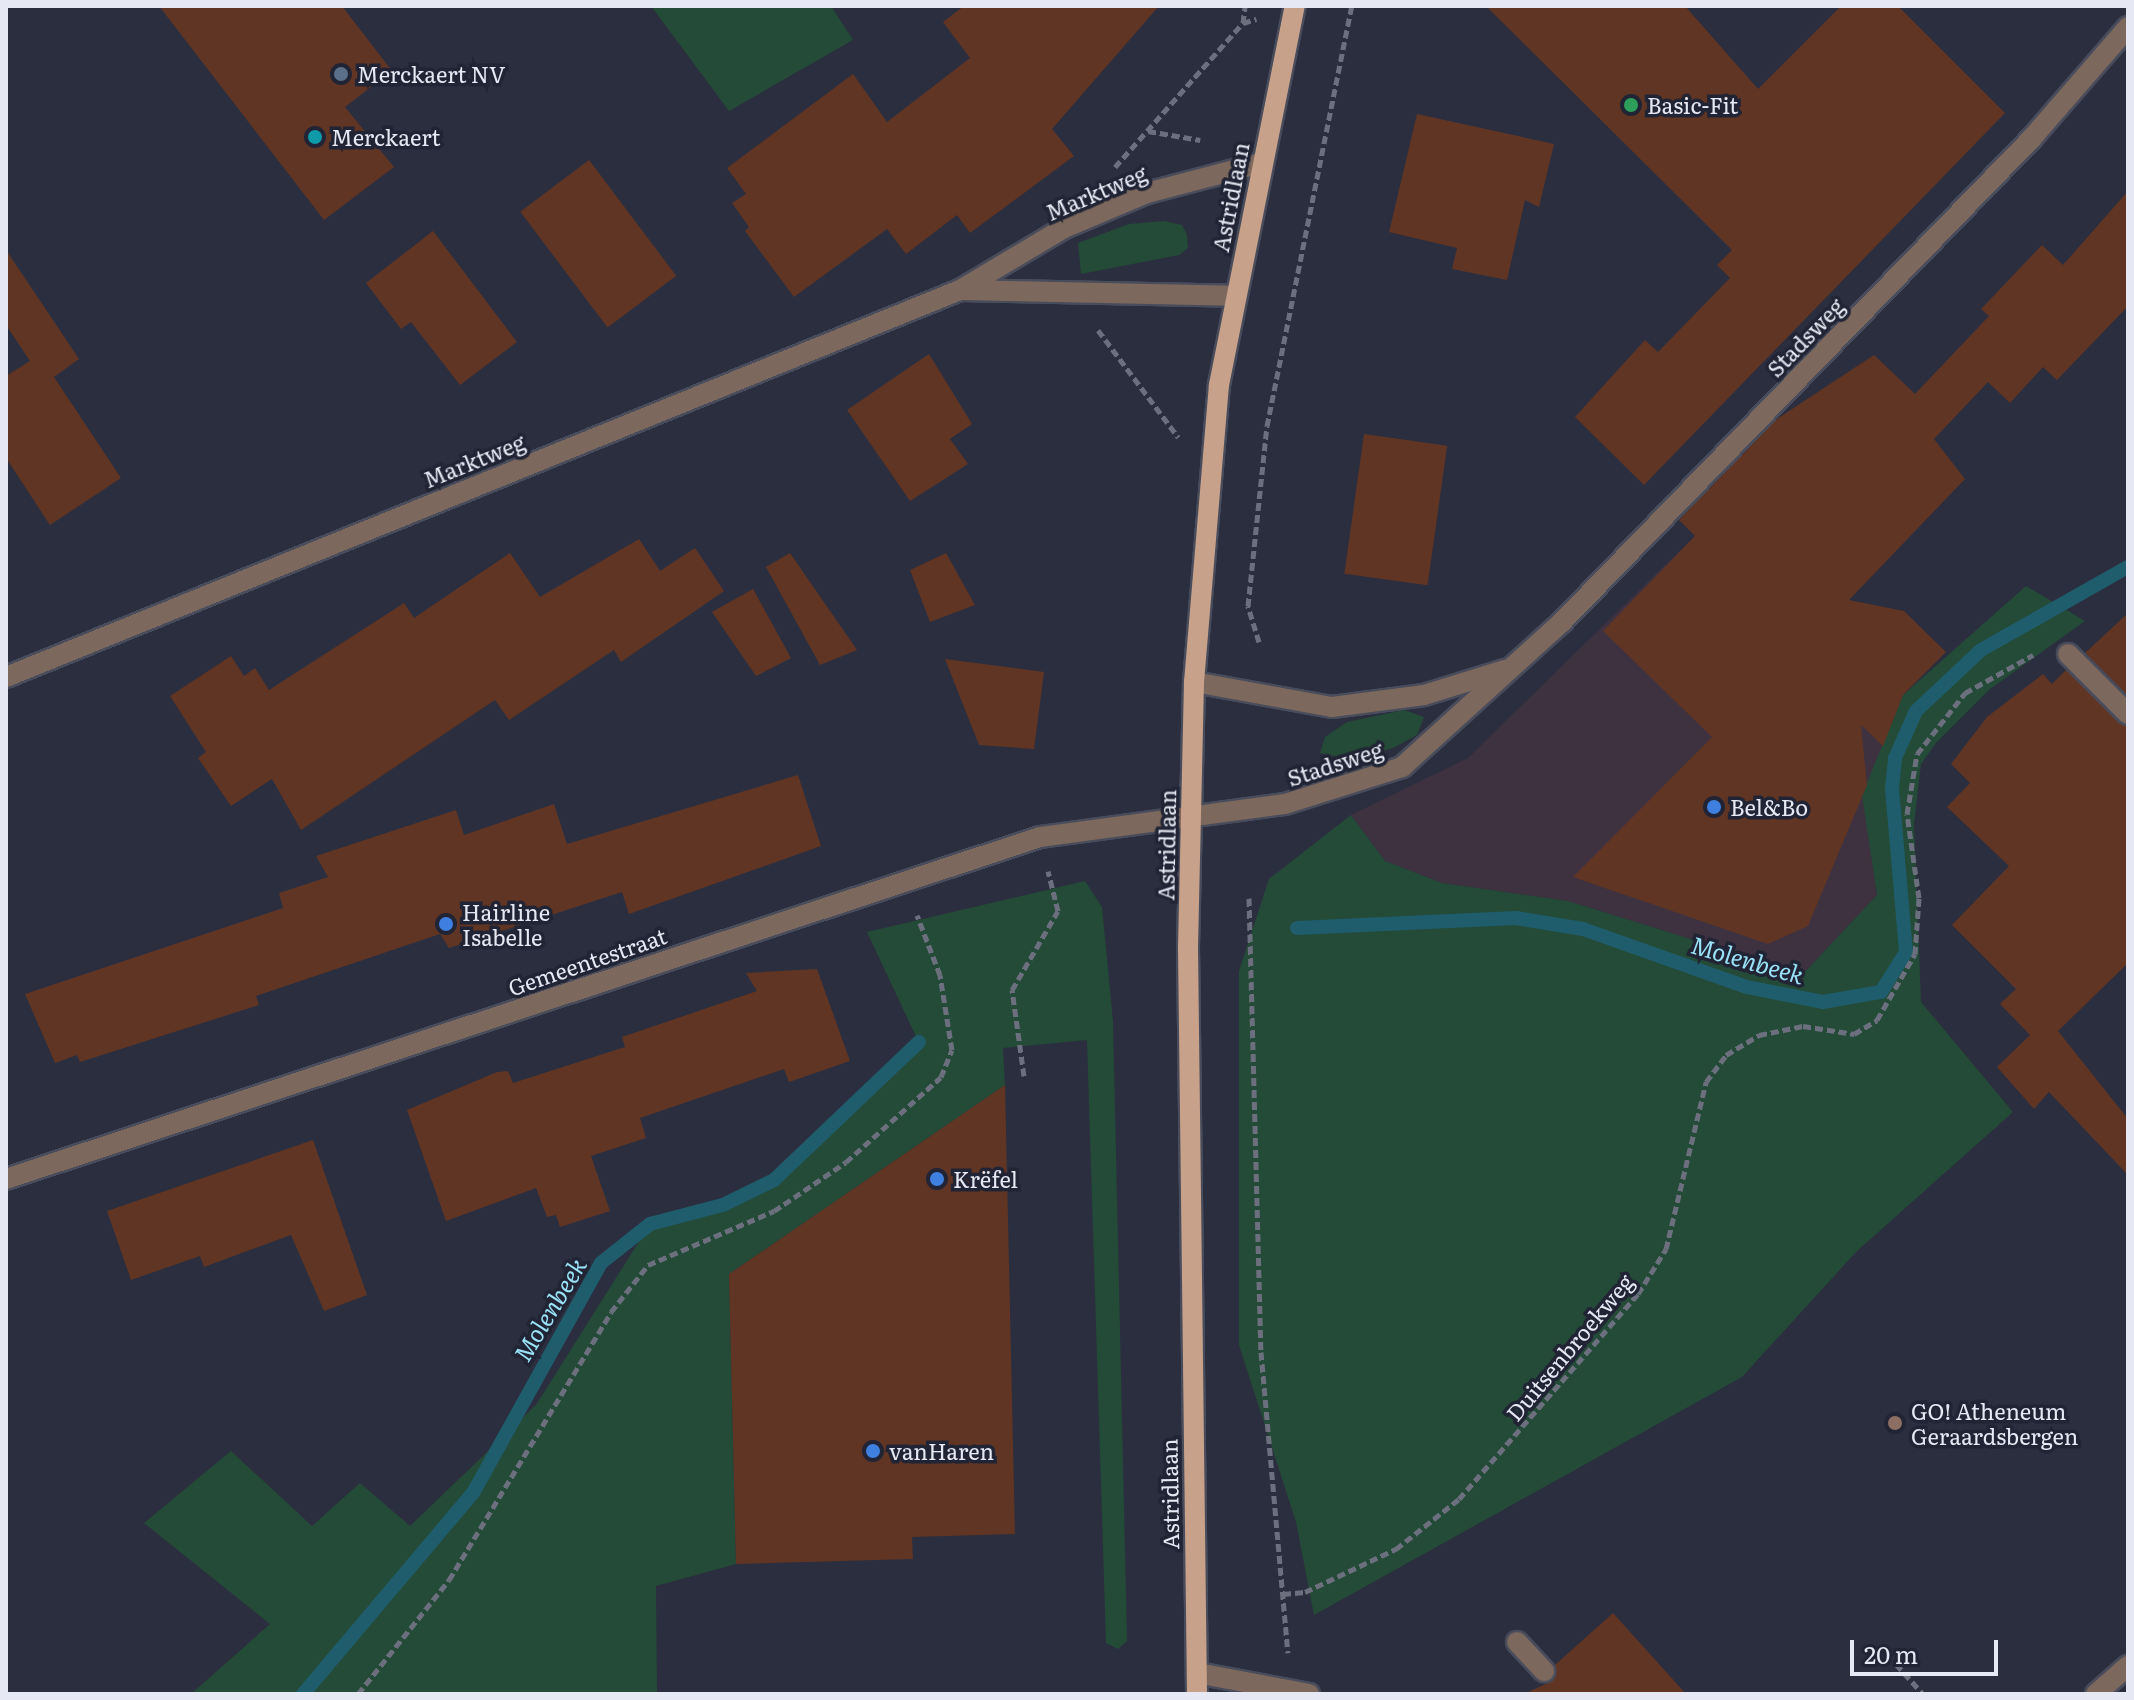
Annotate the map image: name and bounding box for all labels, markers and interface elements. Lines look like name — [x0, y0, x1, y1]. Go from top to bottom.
place label: Merckaert NV — [357, 61, 505, 87]
marker: Merckaert NV — [332, 65, 350, 83]
place label: Basic-Fit — [1647, 92, 1738, 118]
marker: Basic-Fit — [1622, 96, 1640, 114]
place label: Merckaert — [331, 124, 440, 150]
marker: Merckaert — [306, 128, 324, 146]
street label: Astridlaan — [1206, 140, 1254, 254]
street label: Marktweg — [1041, 159, 1151, 225]
street label: Stadsweg — [1761, 292, 1849, 382]
street label: Marktweg — [419, 428, 529, 492]
street label: Stadsweg — [1284, 735, 1386, 791]
street label: Astridlaan — [1152, 789, 1180, 901]
place label: Bel&Bo — [1730, 794, 1808, 820]
marker: Bel&Bo — [1705, 798, 1723, 816]
place label: Hairline Isabelle — [462, 898, 550, 950]
marker: Hairline Isabelle — [437, 915, 455, 933]
street label: Gemeentestraat — [504, 922, 670, 1000]
water label: Molenbeek — [1688, 929, 1808, 989]
place label: Krëfel — [953, 1166, 1018, 1192]
marker: Krëfel — [928, 1170, 946, 1188]
water label: Molenbeek — [507, 1252, 591, 1366]
street label: Duitsenbroekweg — [1500, 1268, 1638, 1426]
place label: GO! Atheneum Geraardsbergen — [1911, 1397, 2078, 1448]
marker: GO! Atheneum Geraardsbergen — [1886, 1414, 1904, 1432]
place label: vanHaren — [889, 1438, 994, 1464]
street label: Astridlaan — [1155, 1438, 1183, 1550]
marker: vanHaren — [864, 1442, 882, 1460]
scale bar — [1854, 1624, 2002, 1674]
text: 20 m — [1864, 1636, 1918, 1671]

